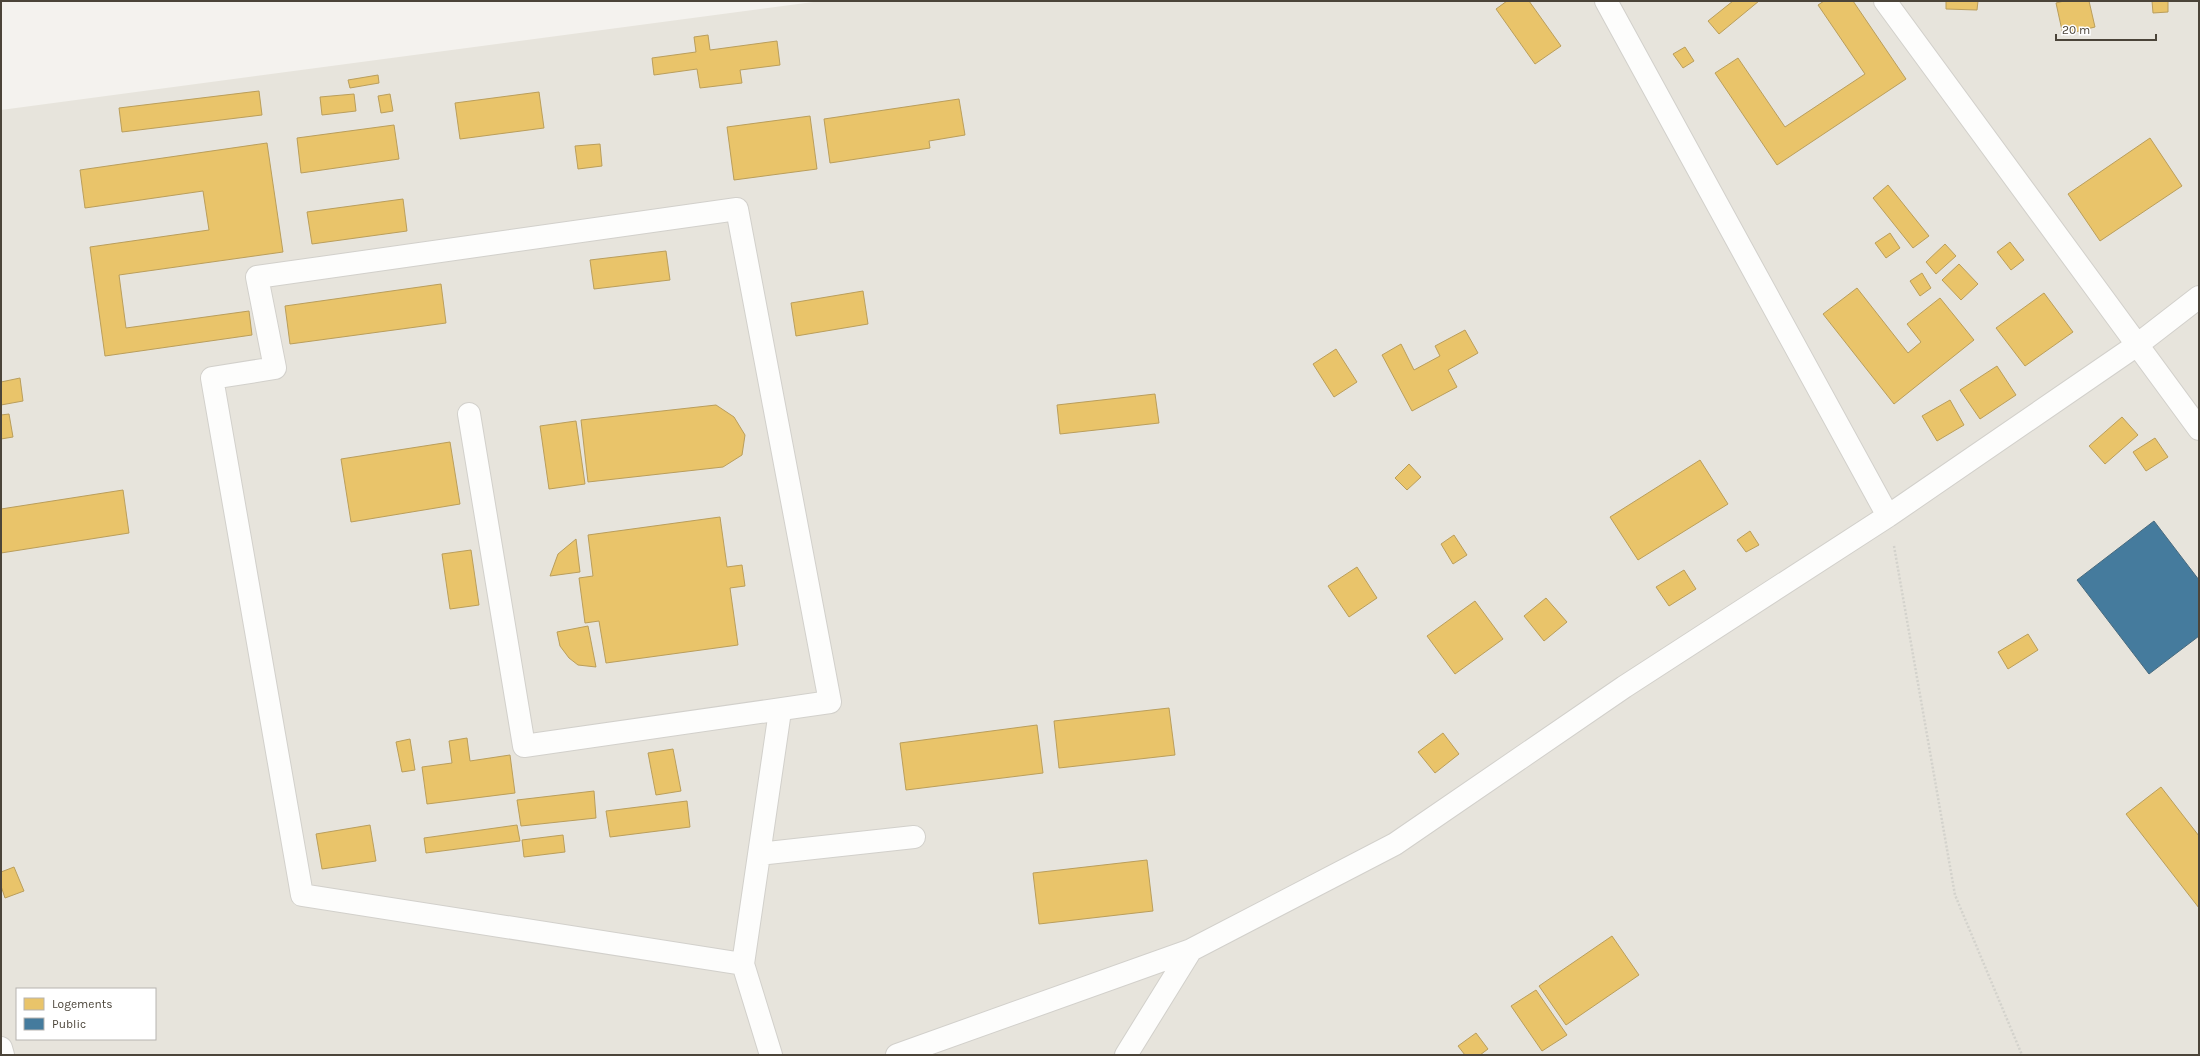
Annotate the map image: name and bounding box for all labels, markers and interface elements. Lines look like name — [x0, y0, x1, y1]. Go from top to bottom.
scale bar — [2056, 16, 2156, 42]
text: 20 m — [2062, 23, 2090, 37]
legend — [16, 988, 156, 1040]
text: Logements — [52, 997, 113, 1011]
text: Public — [52, 1017, 86, 1031]

